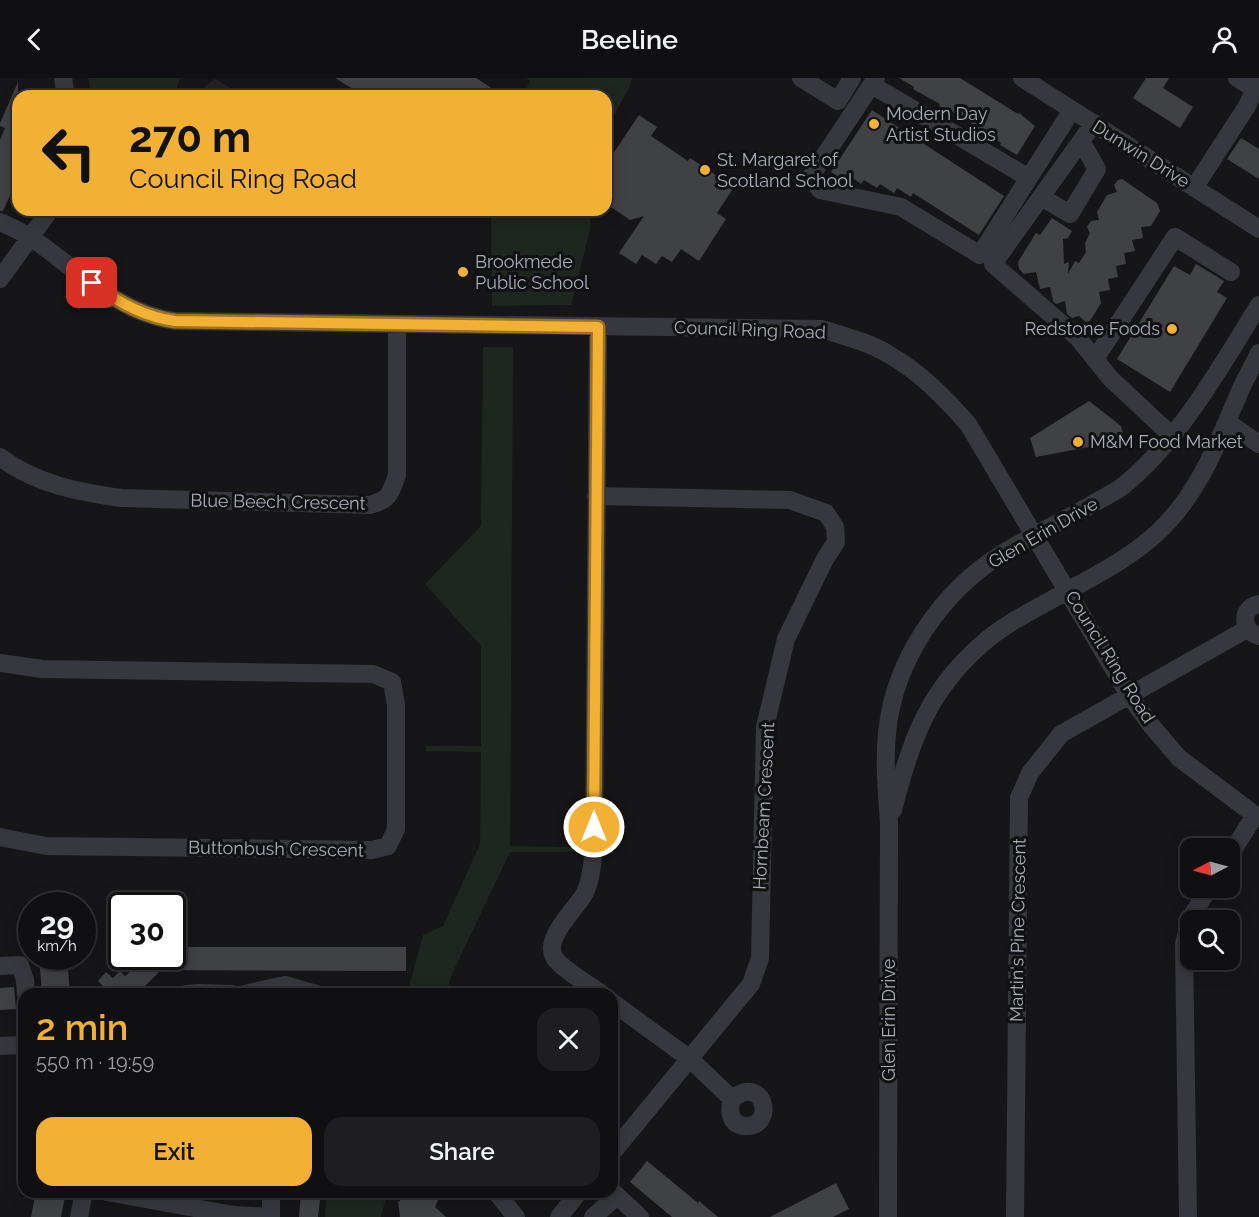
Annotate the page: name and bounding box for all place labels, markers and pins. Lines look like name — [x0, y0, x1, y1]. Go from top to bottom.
place label: Modern Day Artist Studios — [886, 103, 996, 145]
marker: Modern Day Artist Studios — [867, 117, 881, 131]
place label: St. Margaret of Scotland School — [717, 149, 853, 191]
marker: St. Margaret of Scotland School — [698, 163, 712, 177]
place label: Brookmede Public School — [475, 251, 589, 293]
pin — [66, 257, 117, 308]
marker: Brookmede Public School — [456, 265, 470, 279]
place label: Redstone Foods — [1025, 318, 1160, 339]
marker: Redstone Foods — [1165, 322, 1179, 336]
place label: M&M Food Market — [1090, 431, 1243, 452]
marker: M&M Food Market — [1071, 435, 1085, 449]

